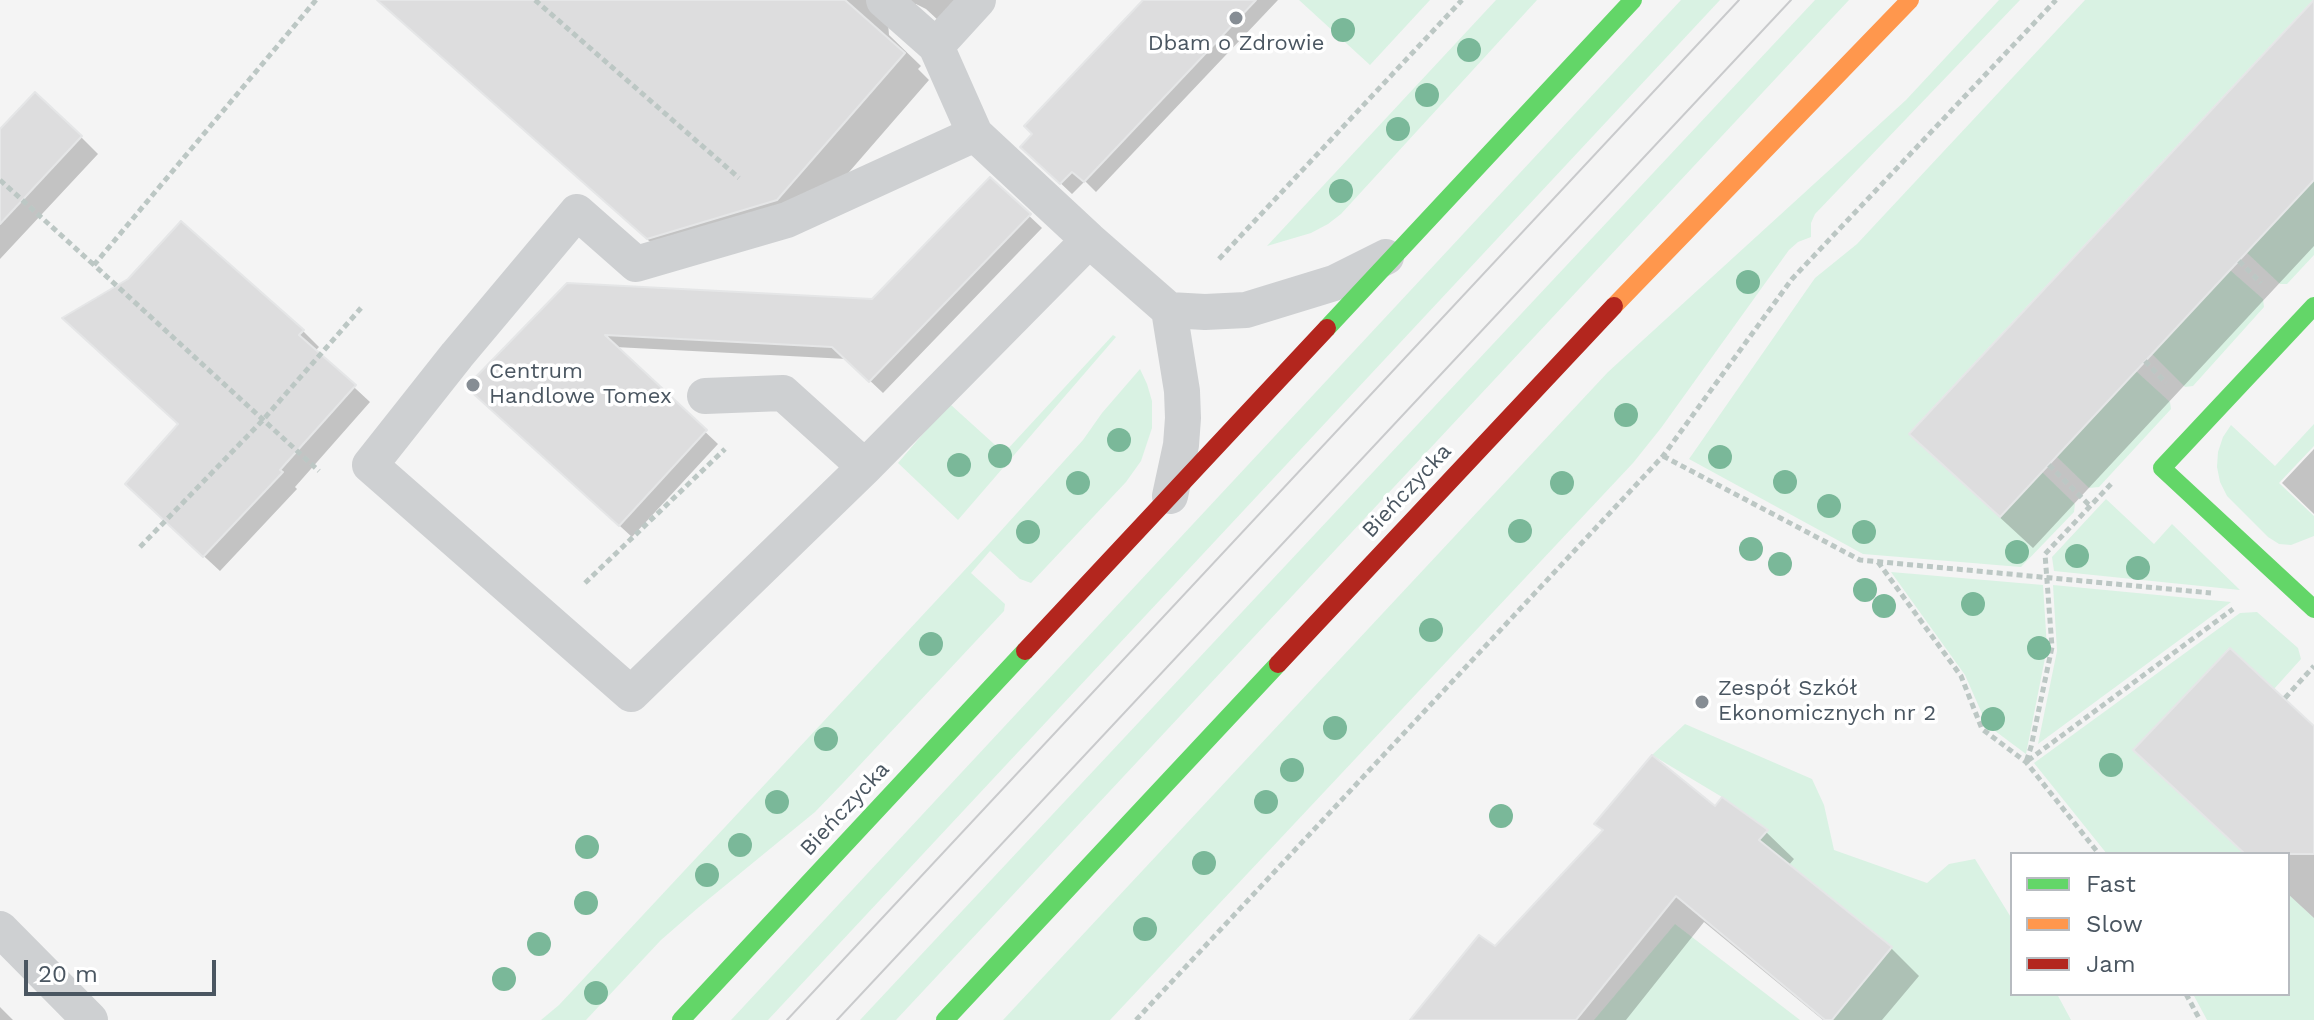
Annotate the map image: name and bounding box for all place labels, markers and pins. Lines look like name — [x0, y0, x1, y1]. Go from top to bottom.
marker: Dbam o Zdrowie — [1227, 9, 1245, 27]
place label: Dbam o Zdrowie — [1148, 31, 1324, 57]
place label: Centrum Handlowe Tomex — [489, 359, 672, 410]
marker: Centrum Handlowe Tomex — [464, 376, 482, 394]
place label: Zespół Szkół Ekonomicznych nr 2 — [1718, 676, 1936, 728]
marker: Zespół Szkół Ekonomicznych nr 2 — [1693, 693, 1711, 711]

